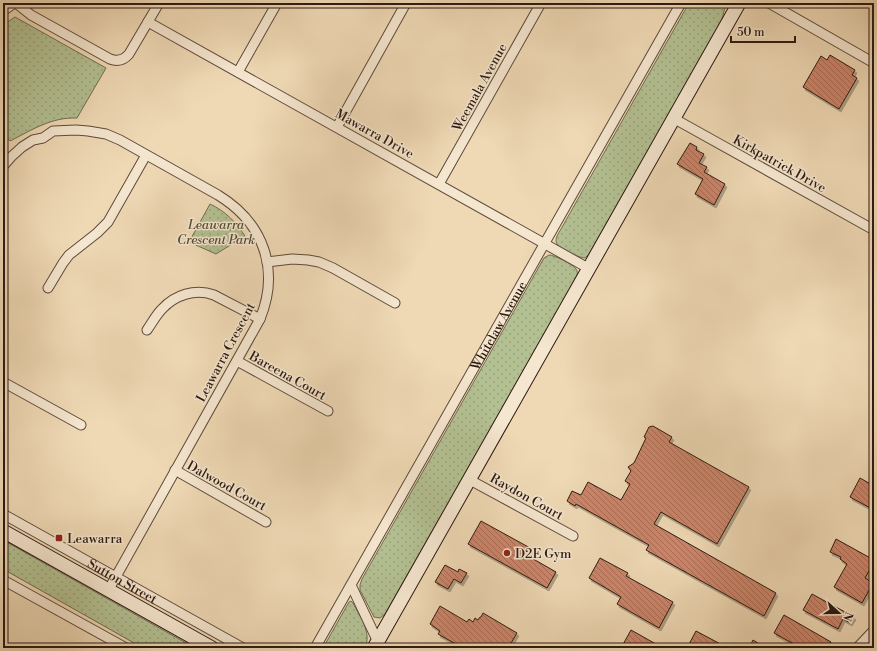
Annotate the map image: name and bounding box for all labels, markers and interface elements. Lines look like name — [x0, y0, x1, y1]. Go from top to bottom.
scale bar — [731, 18, 795, 44]
text: 50 m — [737, 25, 765, 40]
street label: Weemala Avenue — [449, 40, 511, 135]
street label: Mawarra Drive — [332, 106, 417, 162]
street label: Kirkpatrick Drive — [730, 132, 829, 196]
park label: Leawarra Crescent Park — [177, 217, 255, 248]
street label: Whitelaw Avenue — [467, 278, 531, 374]
street label: Leawarra Crescent — [193, 300, 259, 405]
street label: Bareena Court — [245, 348, 329, 404]
street label: Dalwood Court — [184, 457, 269, 514]
street label: Raydon Court — [487, 470, 566, 524]
place label: Leawarra — [67, 531, 123, 547]
marker: Leawarra — [54, 533, 64, 543]
place label: D2E Gym — [515, 546, 572, 562]
marker: D2E Gym — [502, 548, 512, 558]
street label: Sutton Street — [85, 556, 160, 608]
north arrow — [819, 593, 859, 633]
text: N — [839, 610, 855, 623]

